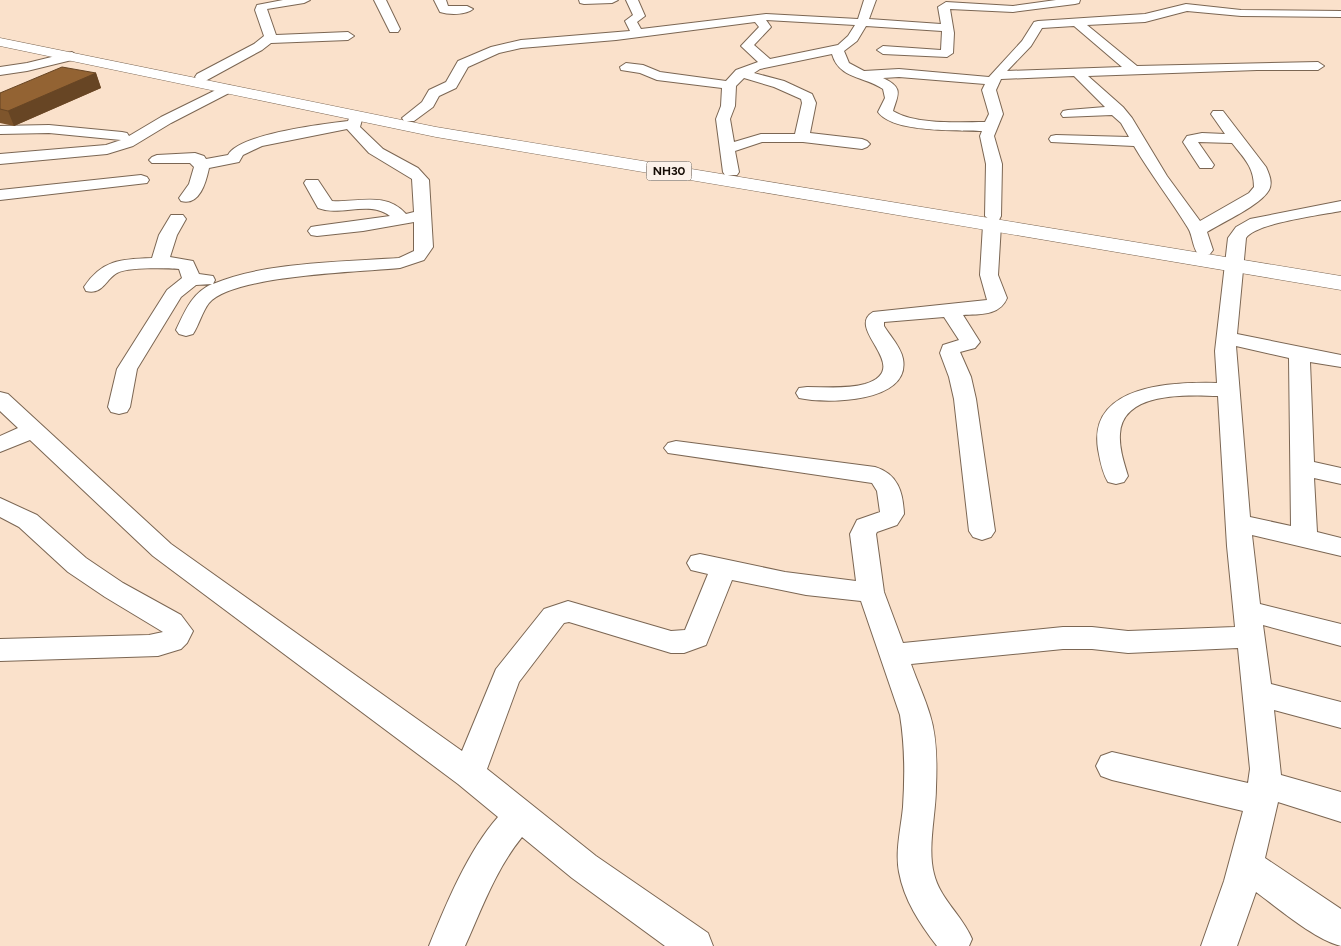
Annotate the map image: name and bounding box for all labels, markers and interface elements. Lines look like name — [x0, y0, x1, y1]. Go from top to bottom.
road number: NH30 — [646, 162, 692, 180]

